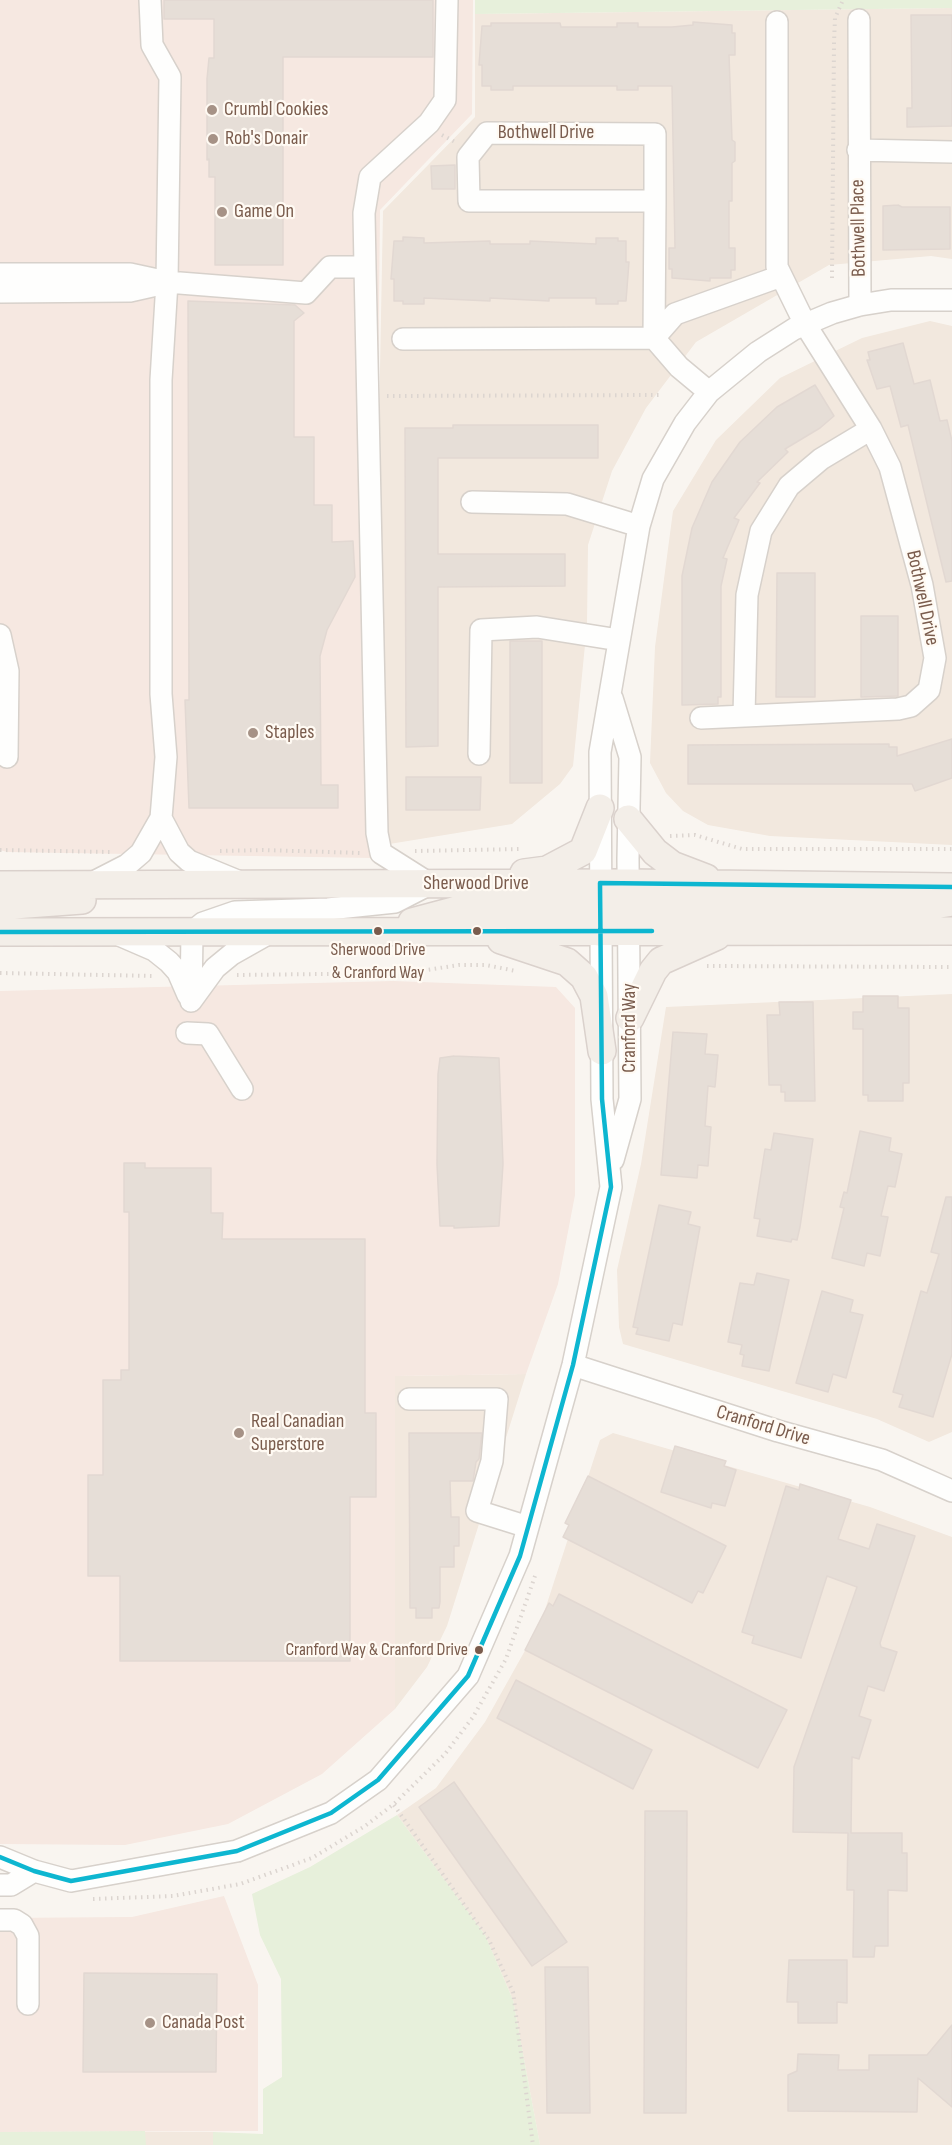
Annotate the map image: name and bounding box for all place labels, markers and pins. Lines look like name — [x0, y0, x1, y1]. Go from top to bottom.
place label: Crumbl Cookies — [224, 98, 328, 122]
marker: Crumbl Cookies — [205, 103, 219, 117]
place label: Rob's Donair — [225, 127, 308, 151]
marker: Rob's Donair — [206, 132, 220, 146]
place label: Game On — [234, 200, 294, 224]
marker: Game On — [215, 205, 229, 219]
place label: Staples — [265, 721, 314, 745]
marker: Staples — [246, 726, 260, 740]
marker: Sherwood Drive & Cranford Way — [372, 925, 384, 937]
unlabelled marker — [471, 925, 483, 937]
place label: Sherwood Drive & Cranford Way — [331, 939, 425, 982]
place label: Real Canadian Superstore — [251, 1410, 344, 1457]
marker: Real Canadian Superstore — [232, 1426, 246, 1440]
place label: Cranford Way & Cranford Drive — [285, 1639, 468, 1661]
marker: Cranford Way & Cranford Drive — [473, 1644, 485, 1656]
place label: Canada Post — [162, 2011, 245, 2035]
marker: Canada Post — [143, 2016, 157, 2030]

